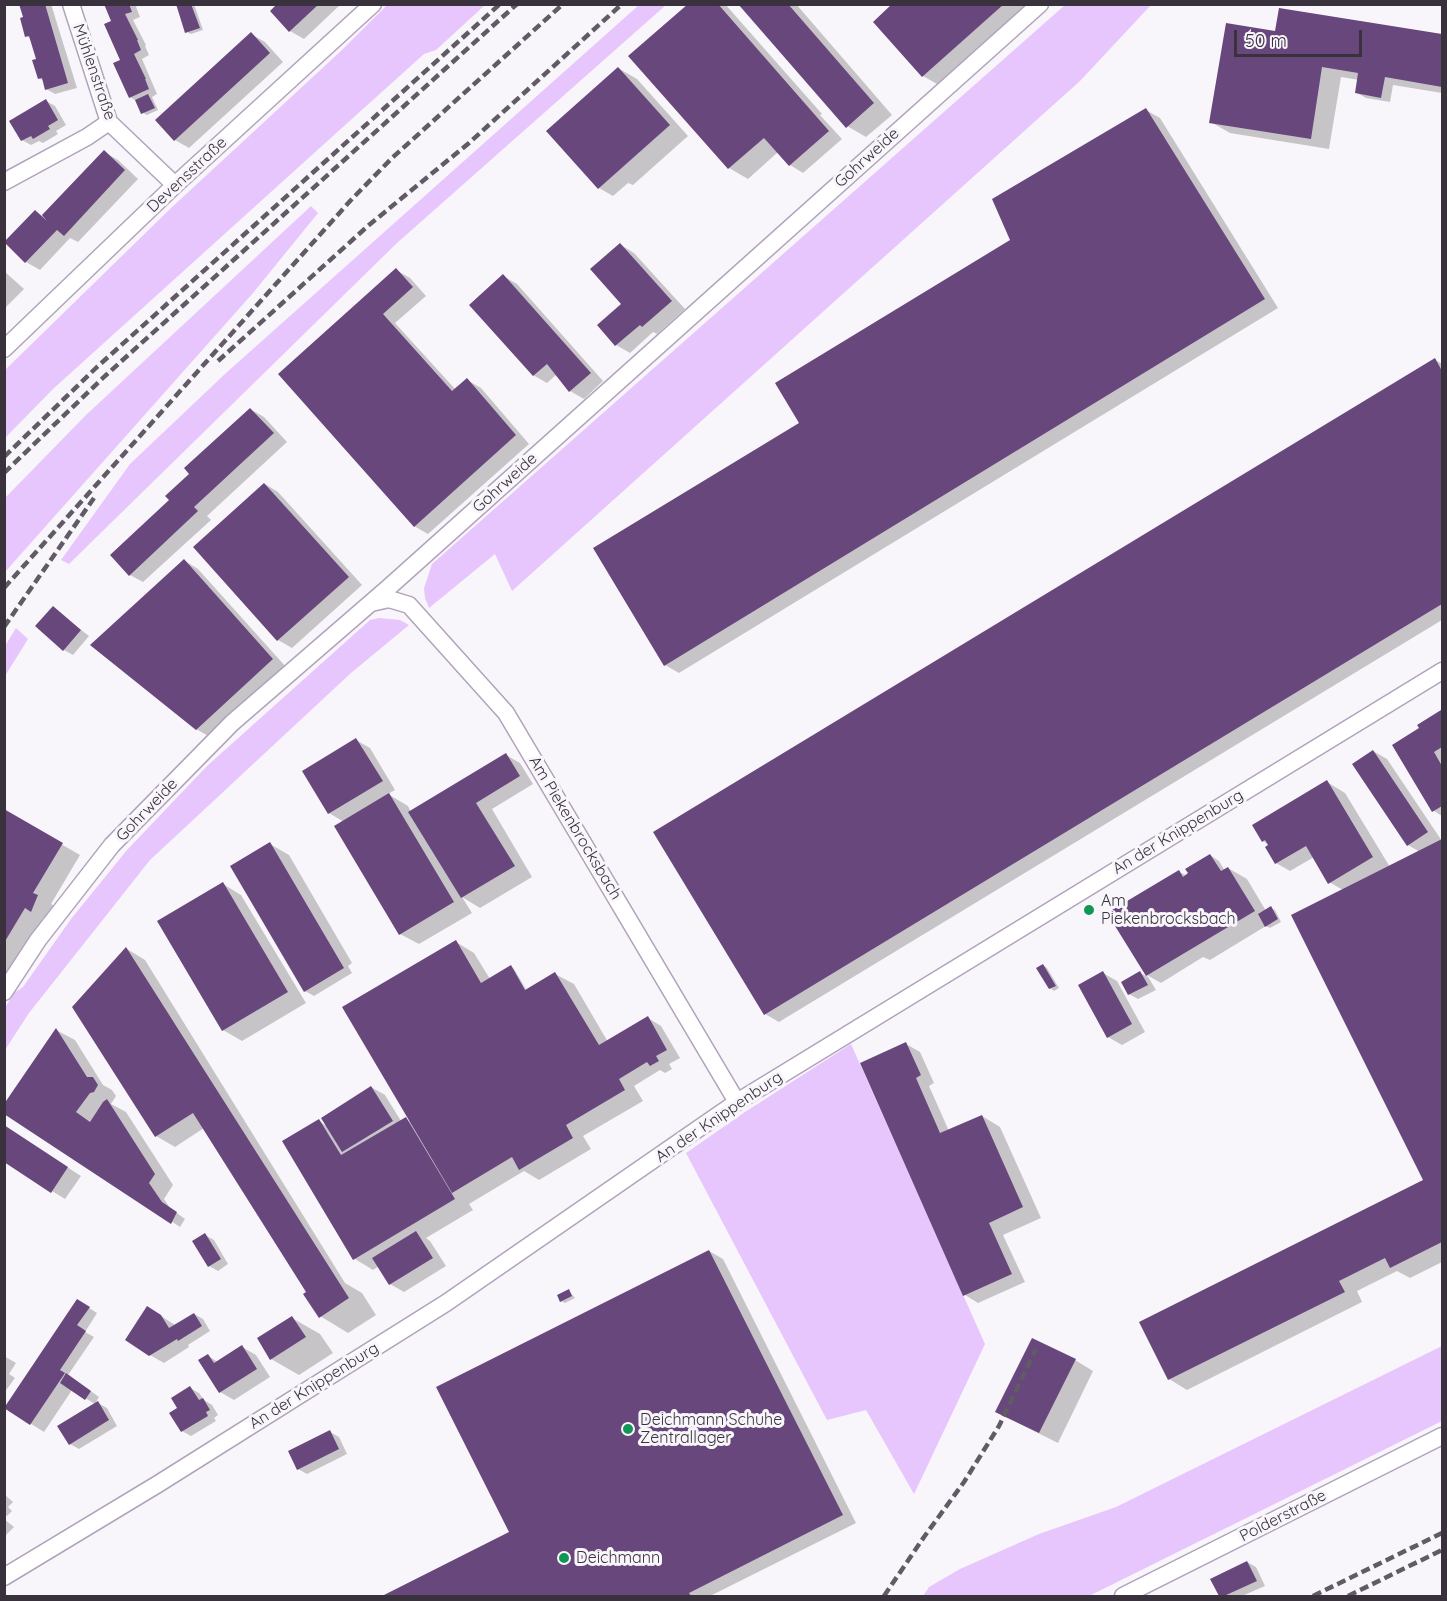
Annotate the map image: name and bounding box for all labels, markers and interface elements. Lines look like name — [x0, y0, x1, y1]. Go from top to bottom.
scale bar — [1237, 18, 1364, 56]
street label: Mühlenstraße — [69, 21, 119, 123]
text: 50 m — [1245, 29, 1287, 52]
street label: Gohrweide — [831, 124, 903, 192]
street label: Devensstraße — [143, 133, 231, 217]
street label: Gohrweide — [469, 449, 541, 517]
street label: Am Piekenbrocksbach — [525, 753, 625, 903]
street label: Gohrweide — [112, 775, 182, 845]
street label: An der Knippenburg — [1109, 785, 1247, 879]
place label: Am Piekenbrocksbach — [1101, 891, 1236, 929]
marker: Am Piekenbrocksbach — [1082, 903, 1096, 917]
street label: An der Knippenburg — [652, 1067, 786, 1167]
street label: An der Knippenburg — [246, 1338, 382, 1434]
place label: Deichmann Schuhe Zentrallager — [640, 1410, 782, 1448]
marker: Deichmann Schuhe Zentrallager — [621, 1422, 635, 1436]
street label: Polderstraße — [1236, 1486, 1330, 1546]
place label: Deichmann — [576, 1548, 660, 1568]
marker: Deichmann — [557, 1551, 571, 1565]

